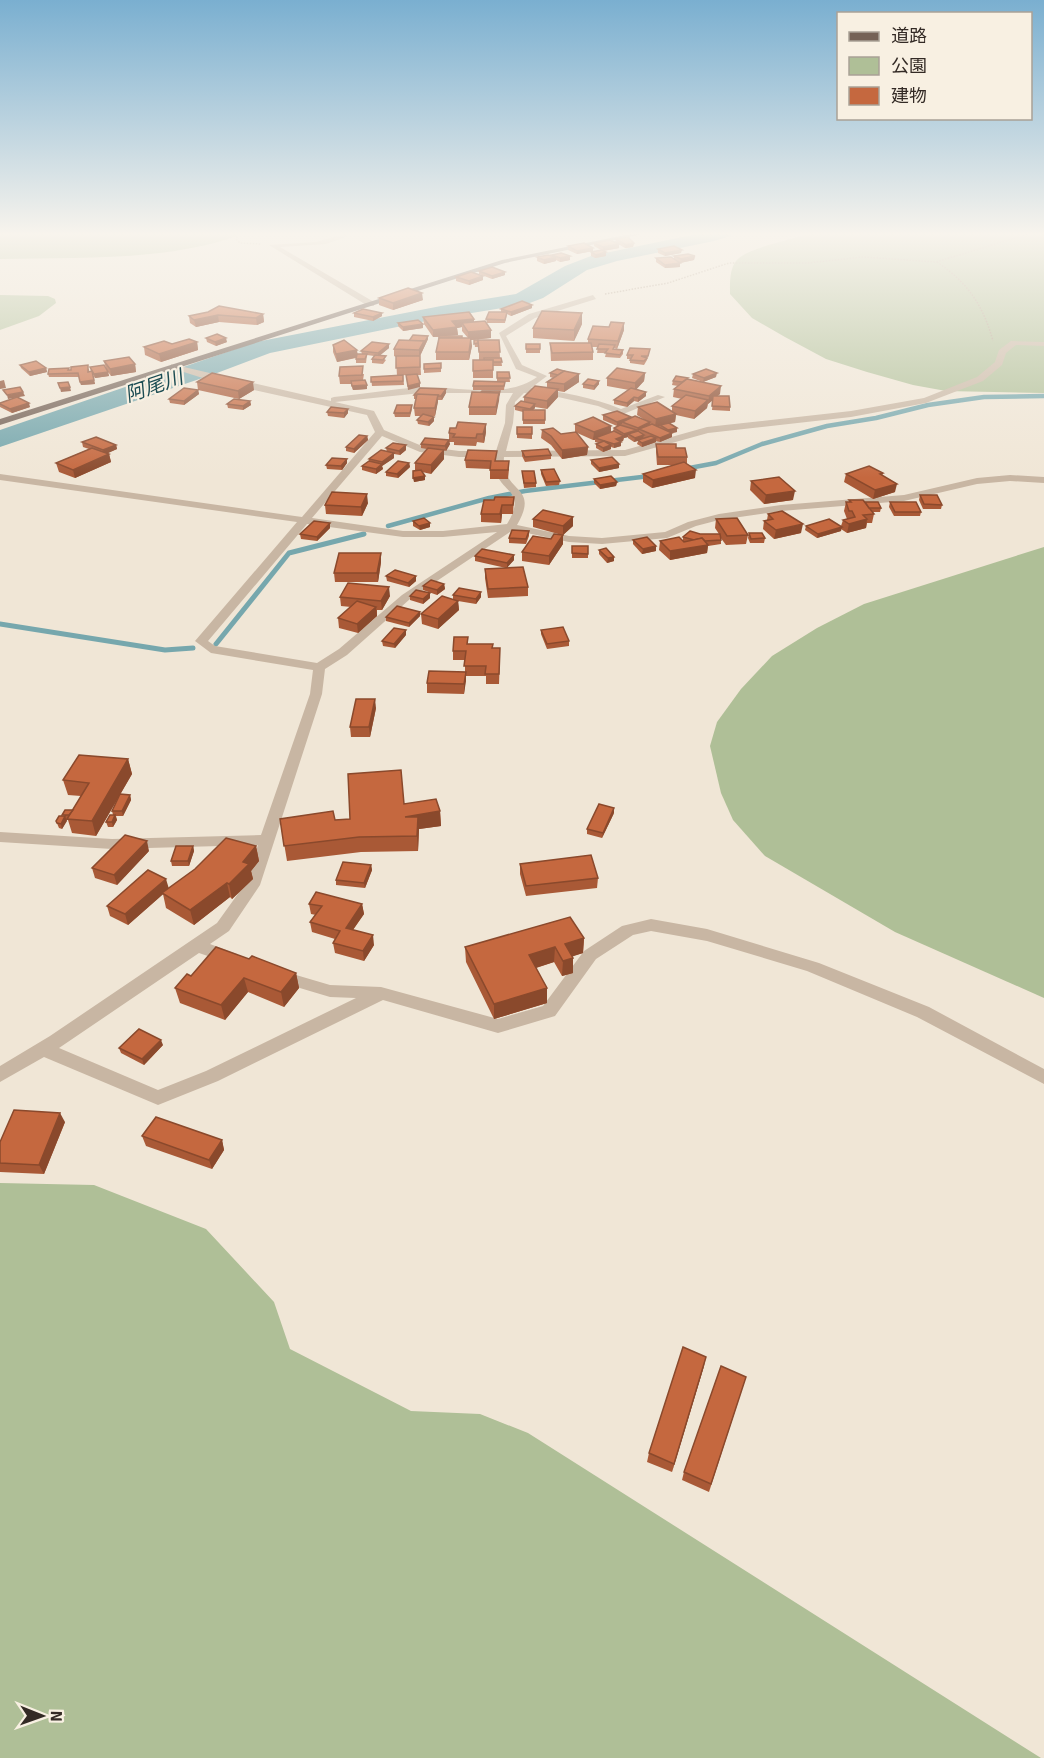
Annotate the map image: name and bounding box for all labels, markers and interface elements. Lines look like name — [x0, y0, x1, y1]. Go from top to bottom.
legend — [837, 12, 1032, 120]
text: 道路 — [891, 25, 927, 47]
text: 公園 — [891, 55, 927, 77]
text: 建物 — [891, 85, 927, 107]
water label: 阿尾川 — [122, 364, 188, 408]
north arrow — [12, 1686, 72, 1746]
text: N — [46, 1711, 66, 1722]

